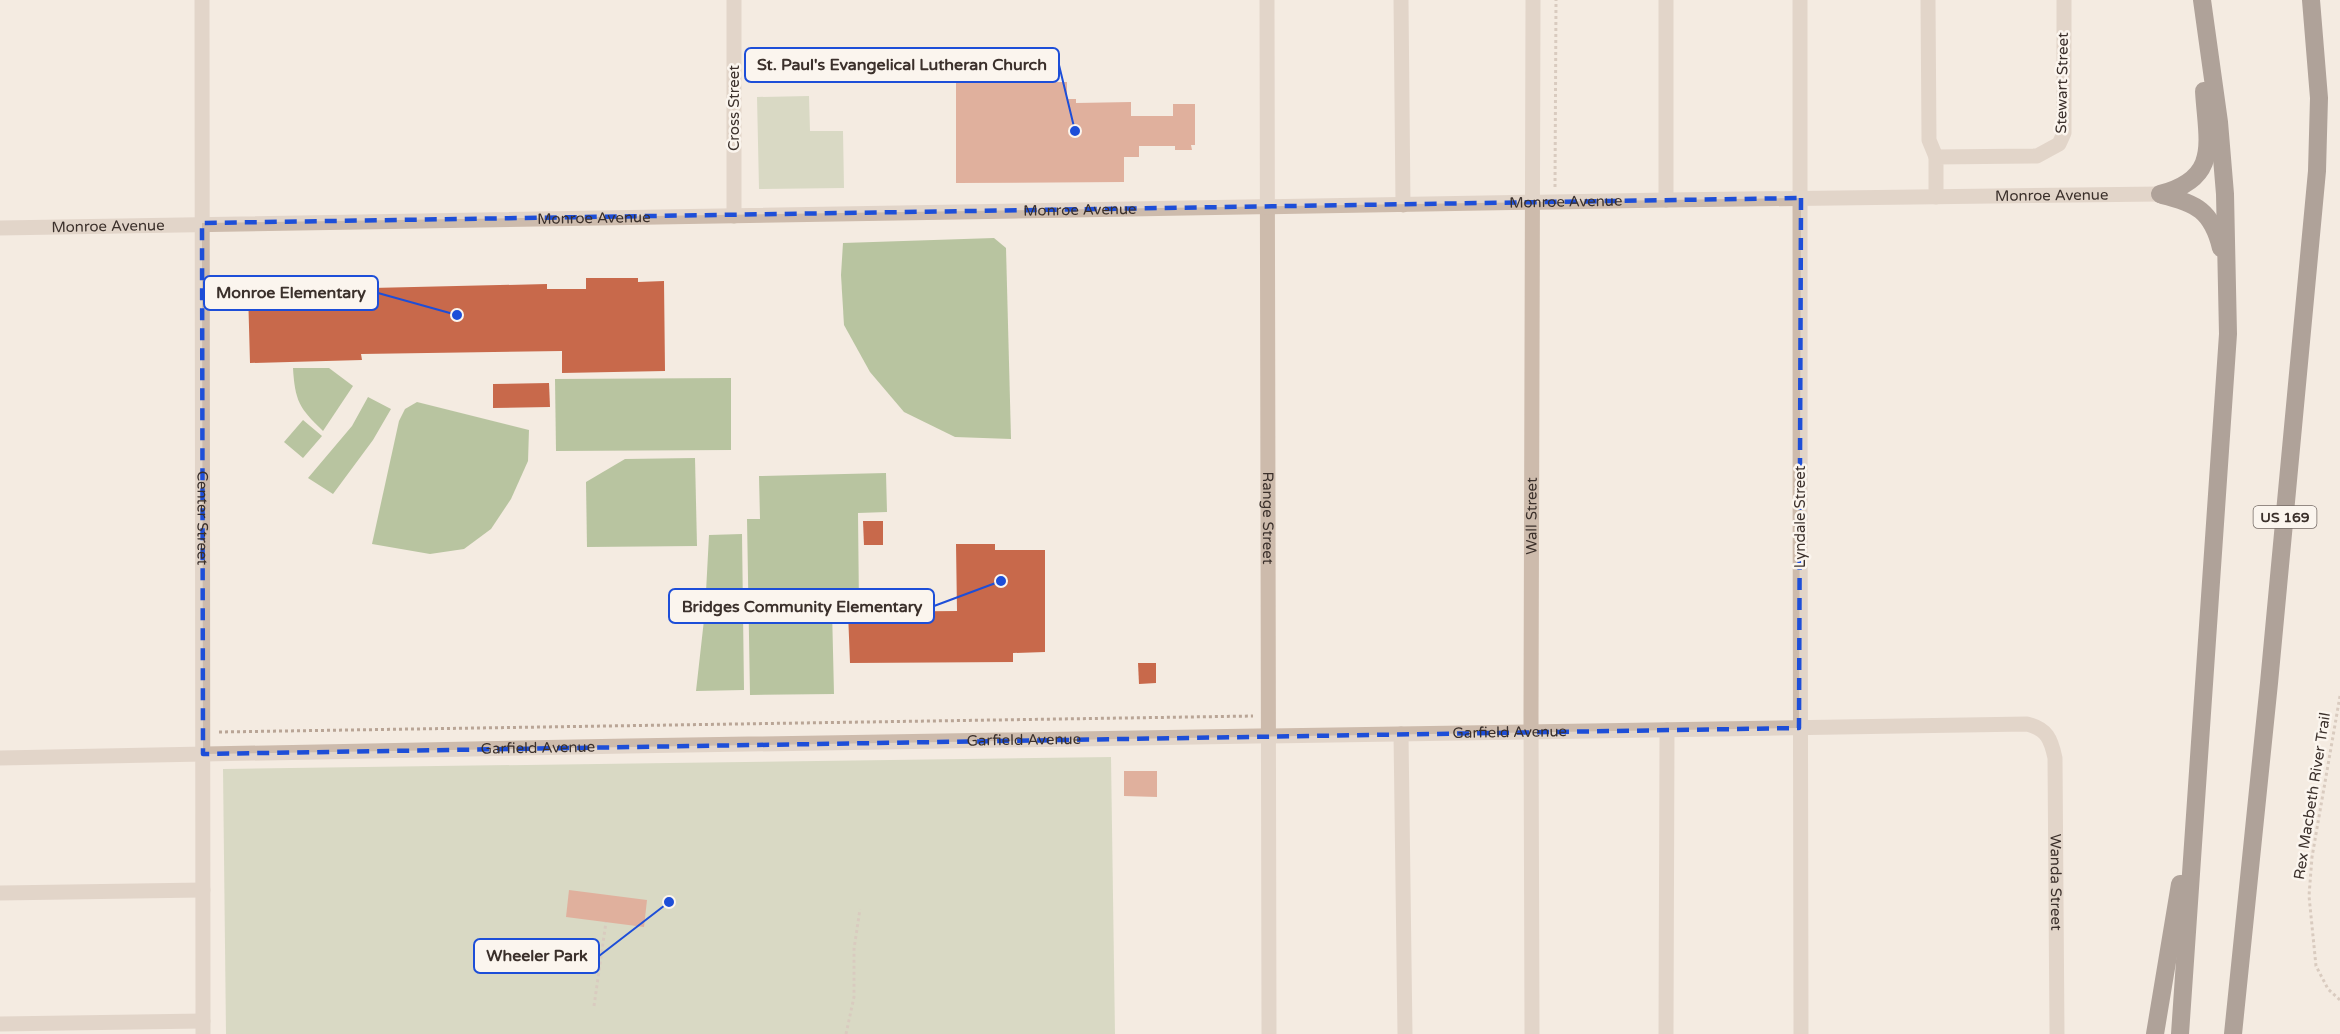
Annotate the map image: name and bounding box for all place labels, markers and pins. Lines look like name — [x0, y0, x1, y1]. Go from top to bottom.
callout: St. Paul's Evangelical Lutheran Church — [745, 48, 1059, 82]
callout: Monroe Elementary — [204, 276, 378, 310]
callout: Bridges Community Elementary — [669, 589, 934, 623]
callout: Wheeler Park — [474, 939, 599, 973]

